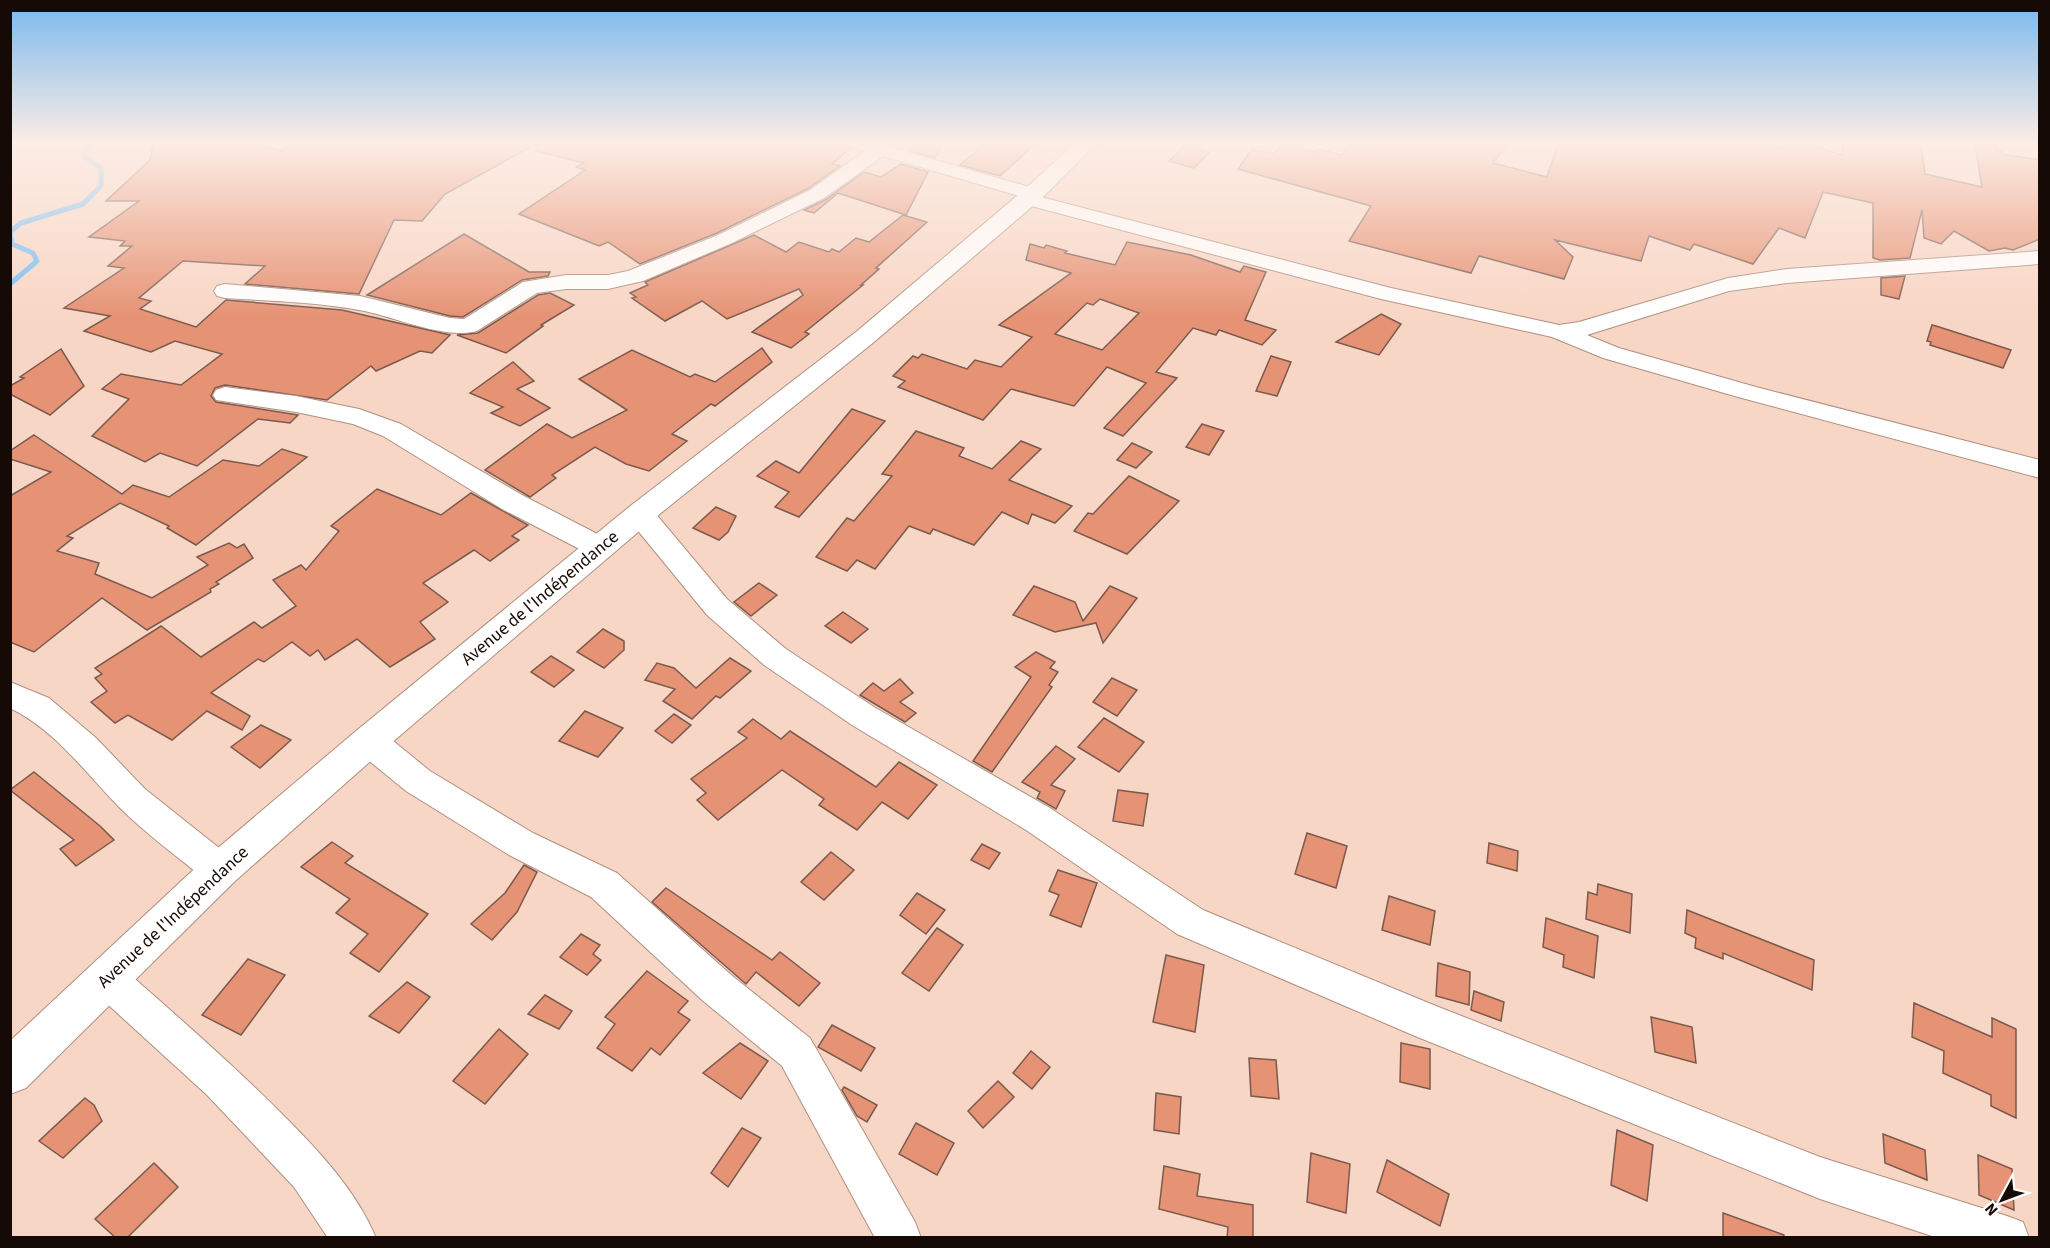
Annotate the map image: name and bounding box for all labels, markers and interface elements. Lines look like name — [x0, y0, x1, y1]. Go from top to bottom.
street label: Avenue de l'Indépendance — [456, 525, 624, 671]
street label: Avenue de l'Indépendance — [92, 840, 254, 994]
north arrow — [1972, 1170, 2032, 1230]
text: N — [1980, 1198, 2003, 1220]

